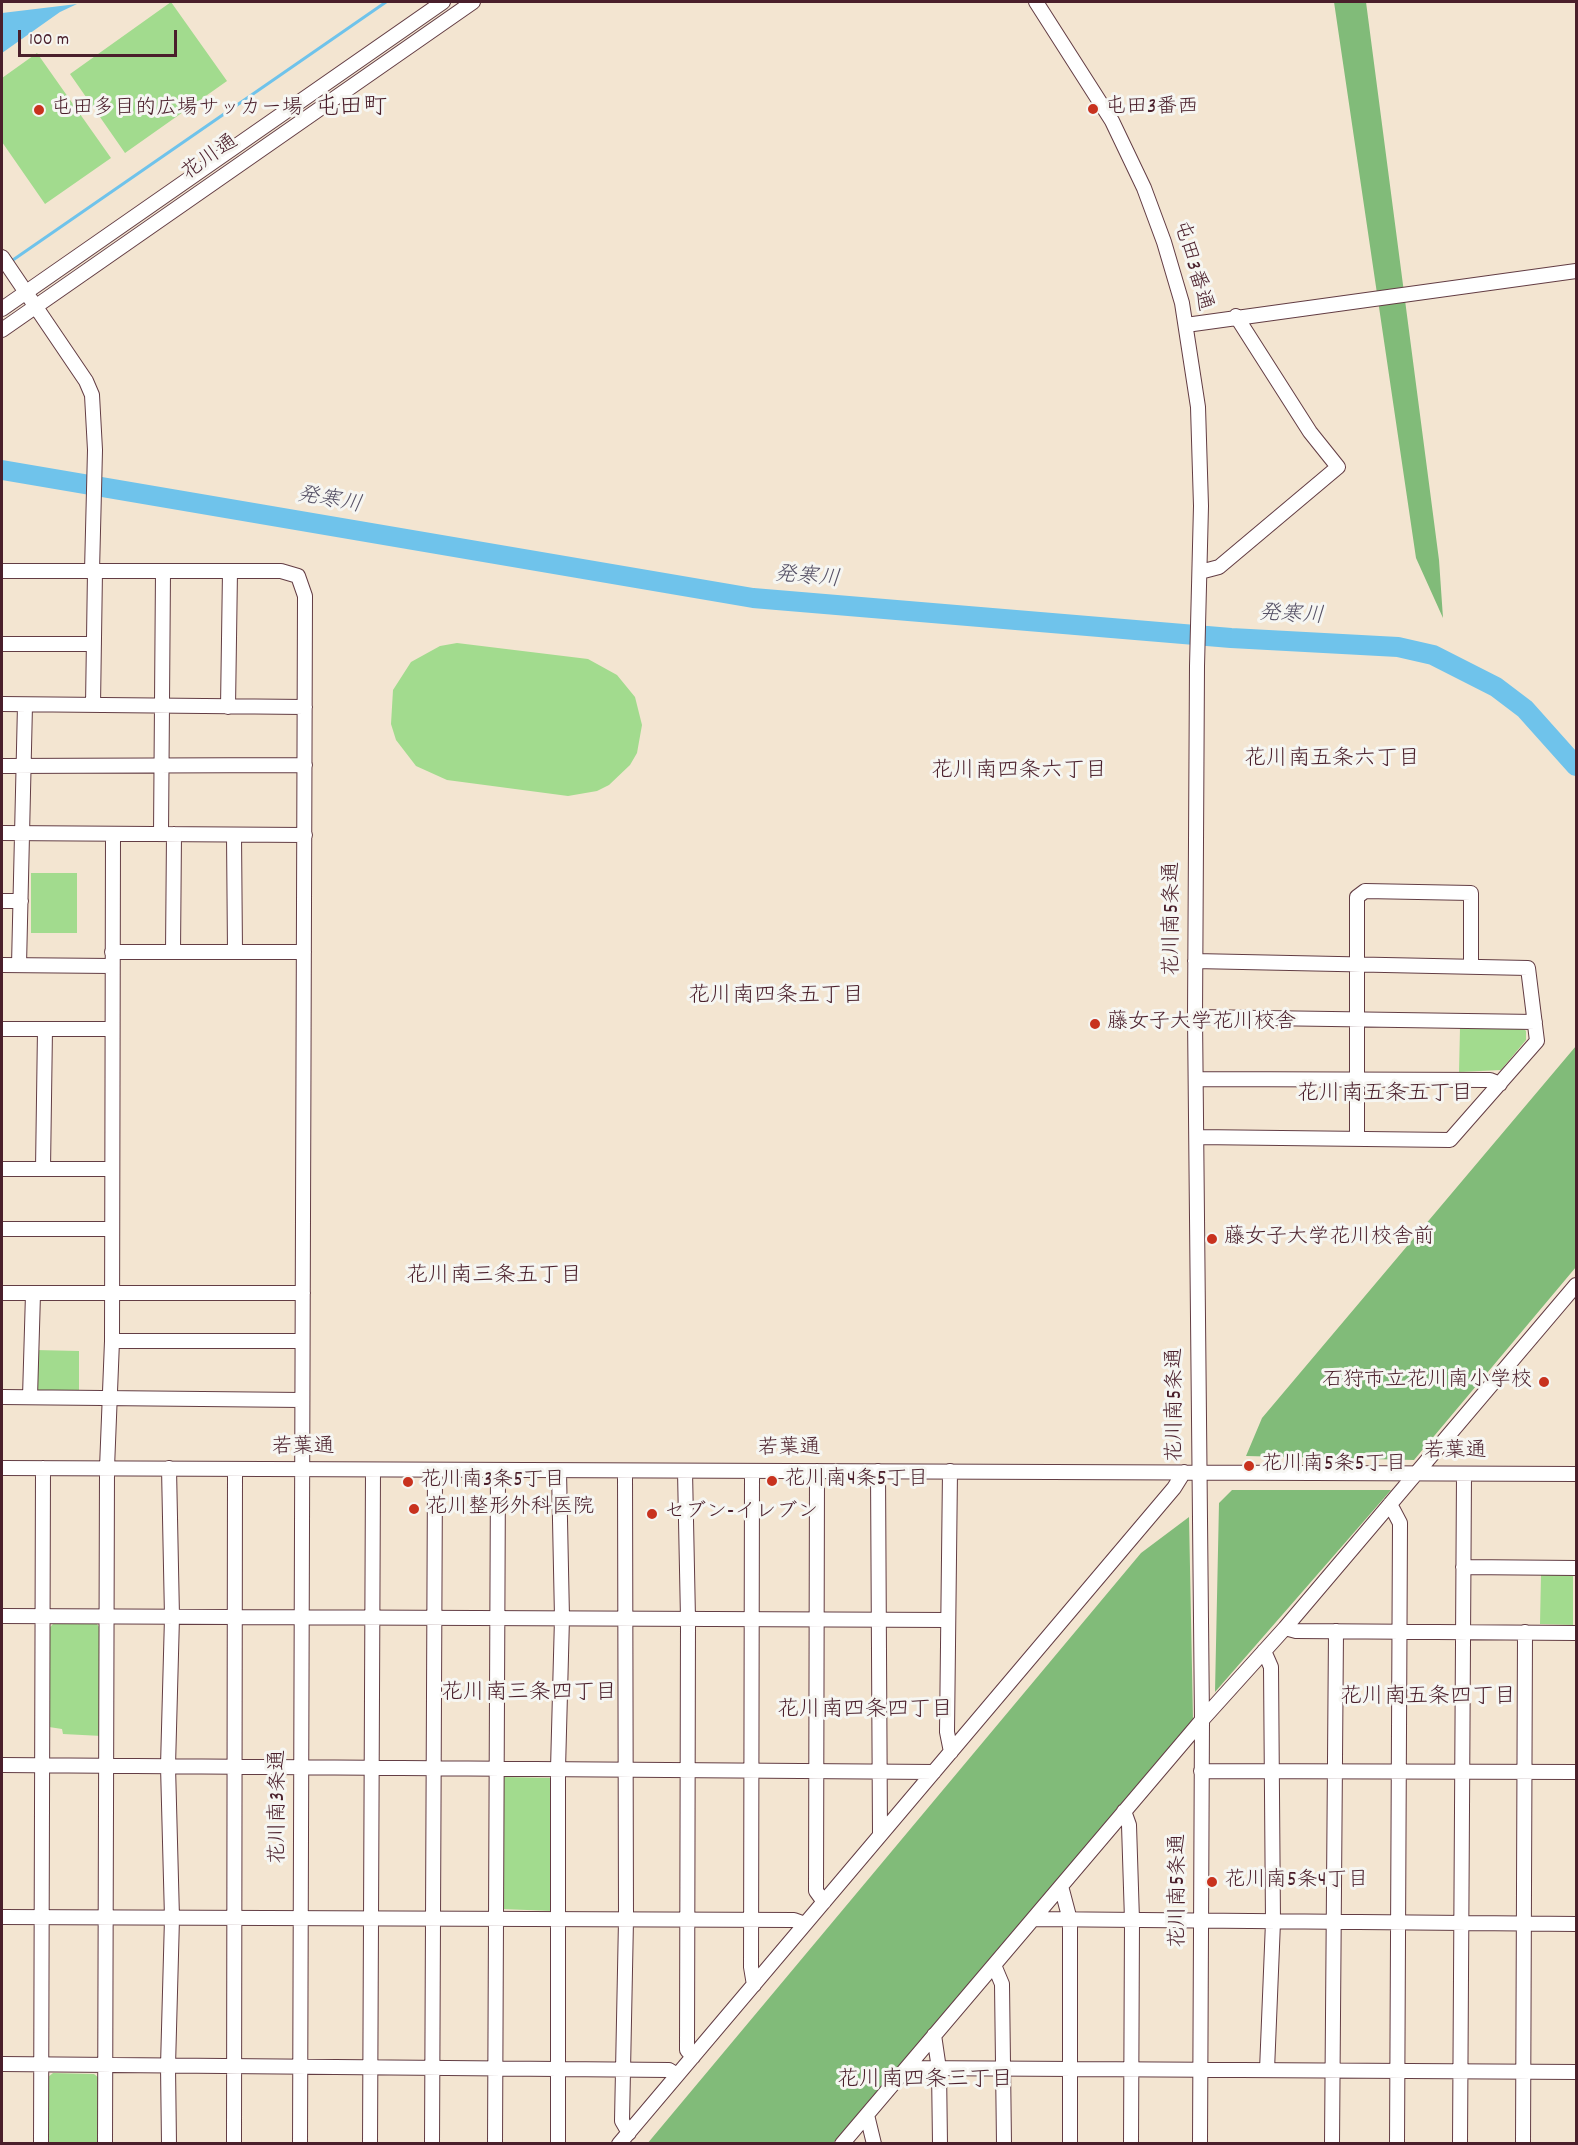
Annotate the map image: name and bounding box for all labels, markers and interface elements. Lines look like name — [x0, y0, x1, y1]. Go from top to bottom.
scale bar — [21, 18, 180, 56]
text: 100 m — [29, 28, 69, 53]
district label: 屯田町 — [315, 96, 387, 124]
place label: 屯田3番西 — [1105, 96, 1198, 122]
place label: 屯田多目的広場サッカー場 — [51, 97, 303, 123]
marker: 屯田3番西 — [1086, 102, 1100, 116]
marker: 屯田多目的広場サッカー場 — [32, 103, 46, 117]
street label: 花川通 — [178, 131, 244, 187]
street label: 屯田3番通 — [1166, 218, 1216, 314]
water label: 発寒川 — [294, 483, 364, 521]
water label: 発寒川 — [773, 563, 841, 595]
water label: 発寒川 — [1257, 602, 1325, 632]
district label: 花川南五条六丁目 — [1244, 748, 1420, 774]
district label: 花川南四条六丁目 — [931, 760, 1107, 786]
street label: 花川南5条通 — [1161, 862, 1187, 976]
district label: 花川南四条五丁目 — [688, 985, 864, 1011]
place label: 藤女子大学花川校舎 — [1107, 1011, 1296, 1037]
marker: 藤女子大学花川校舎 — [1088, 1017, 1102, 1031]
district label: 花川南五条五丁目 — [1297, 1083, 1473, 1109]
place label: 藤女子大学花川校舎前 — [1224, 1226, 1434, 1252]
marker: 藤女子大学花川校舎前 — [1205, 1232, 1219, 1246]
district label: 花川南三条五丁目 — [406, 1265, 582, 1291]
street label: 花川南5条通 — [1164, 1348, 1190, 1462]
place label: 石狩市立花川南小学校 — [1322, 1369, 1532, 1395]
marker: 石狩市立花川南小学校 — [1537, 1375, 1551, 1389]
street label: 若葉通 — [272, 1436, 334, 1462]
street label: 若葉通 — [758, 1437, 820, 1463]
street label: 若葉通 — [1424, 1440, 1486, 1466]
place label: 花川南5条5丁目 — [1261, 1453, 1406, 1479]
marker: 花川南5条5丁目 — [1242, 1459, 1256, 1473]
place label: 花川南4条5丁目 — [784, 1468, 928, 1494]
place label: 花川南3条5丁目 — [420, 1469, 565, 1495]
marker: 花川南4条5丁目 — [765, 1474, 779, 1488]
marker: 花川南3条5丁目 — [401, 1475, 415, 1489]
place label: 花川整形外科医院 — [426, 1496, 594, 1522]
place label: セブン-イレブン — [664, 1501, 818, 1527]
marker: 花川整形外科医院 — [407, 1502, 421, 1516]
marker: セブン-イレブン — [645, 1507, 659, 1521]
district label: 花川南三条四丁目 — [441, 1682, 617, 1708]
district label: 花川南五条四丁目 — [1340, 1686, 1516, 1712]
district label: 花川南四条四丁目 — [777, 1699, 953, 1725]
street label: 花川南3条通 — [267, 1750, 293, 1864]
street label: 花川南5条通 — [1167, 1834, 1193, 1948]
place label: 花川南5条4丁目 — [1224, 1869, 1368, 1895]
marker: 花川南5条4丁目 — [1205, 1875, 1219, 1889]
district label: 花川南四条三丁目 — [837, 2069, 1013, 2095]

